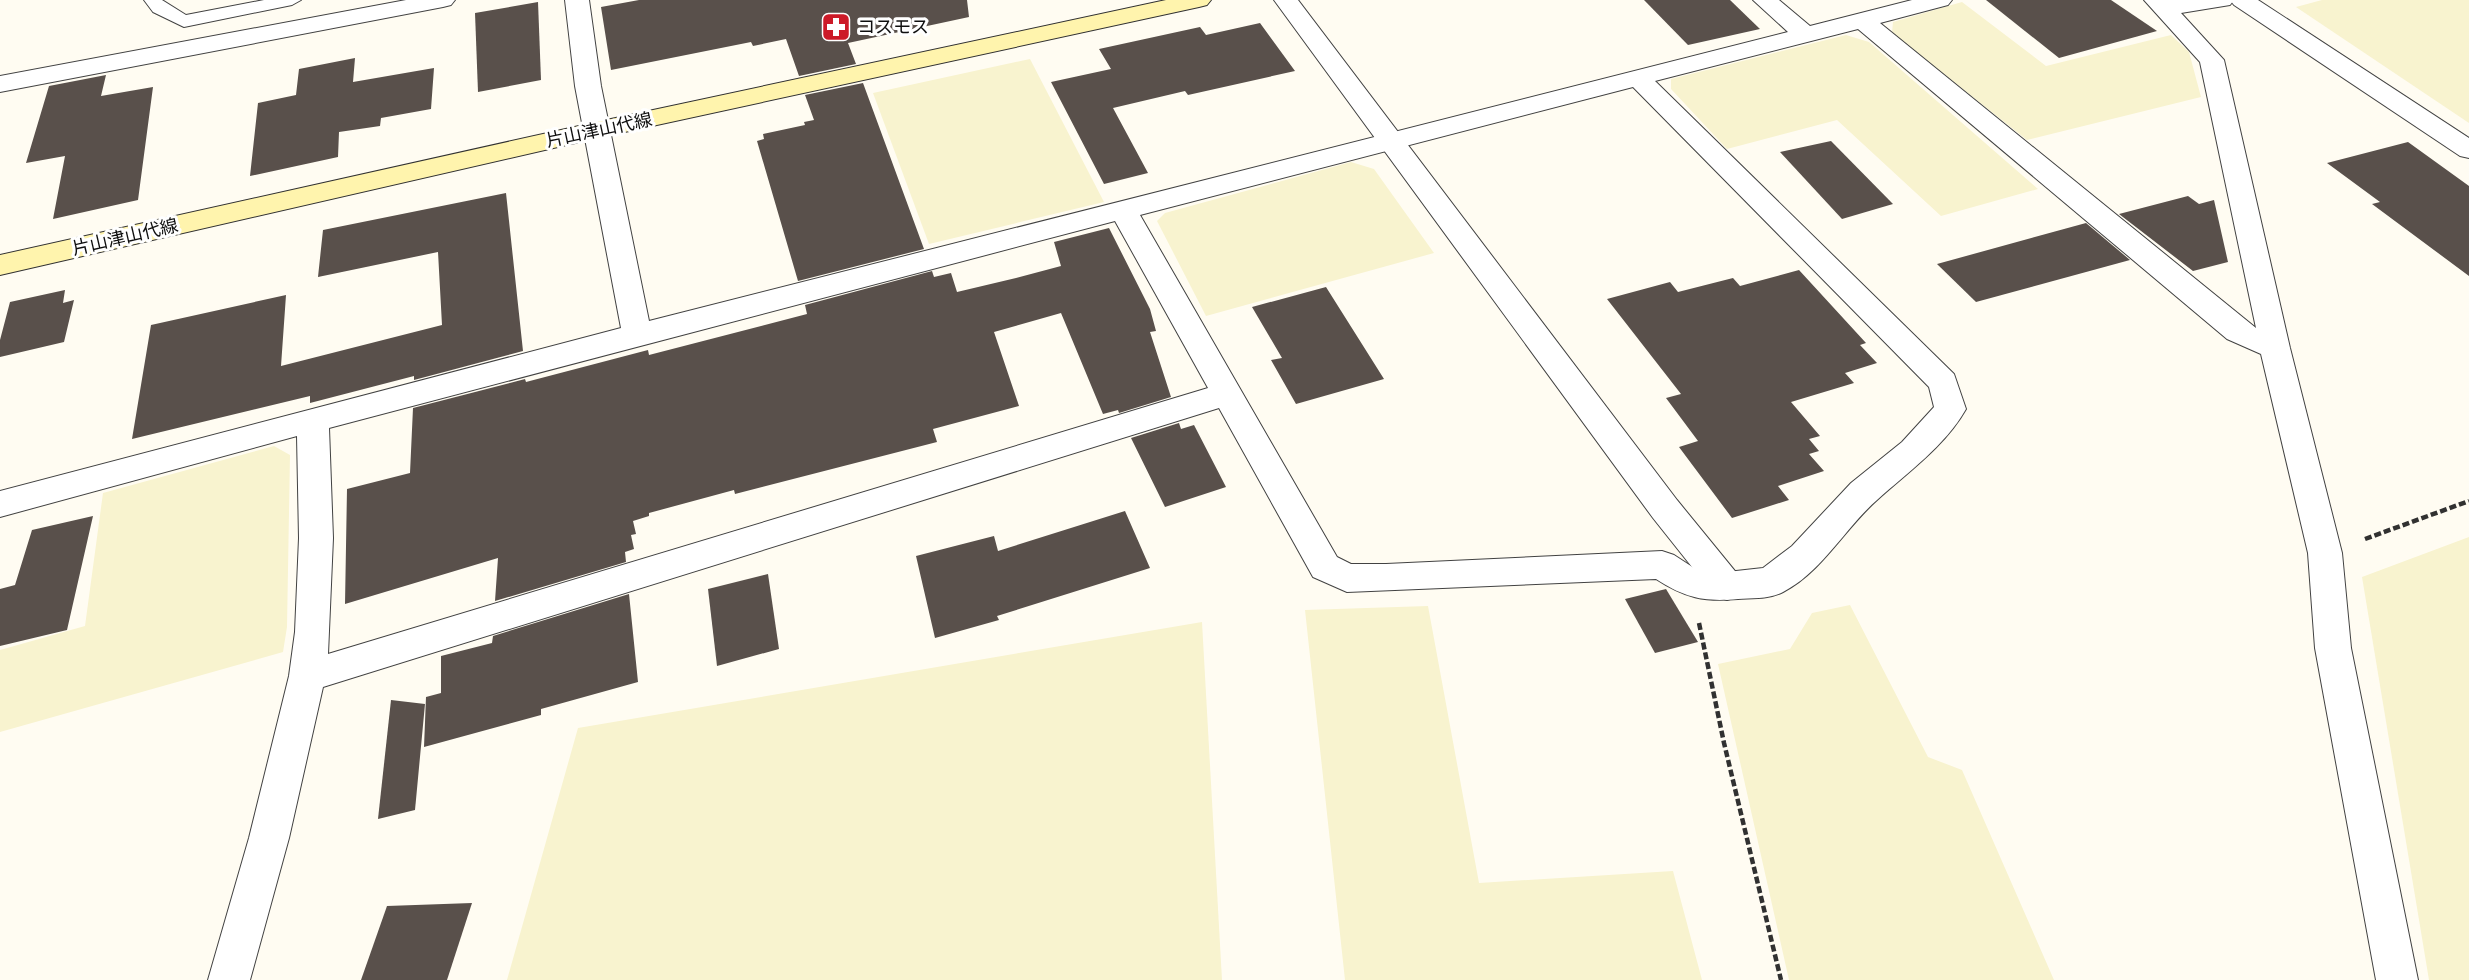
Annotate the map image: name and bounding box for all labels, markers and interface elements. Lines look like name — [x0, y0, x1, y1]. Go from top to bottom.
pharmacy icon: コスモス — [820, 11, 852, 43]
place label: コスモス — [857, 15, 929, 38]
street label: 片山津山代線 — [544, 107, 654, 152]
street label: 片山津山代線 — [70, 213, 180, 260]

